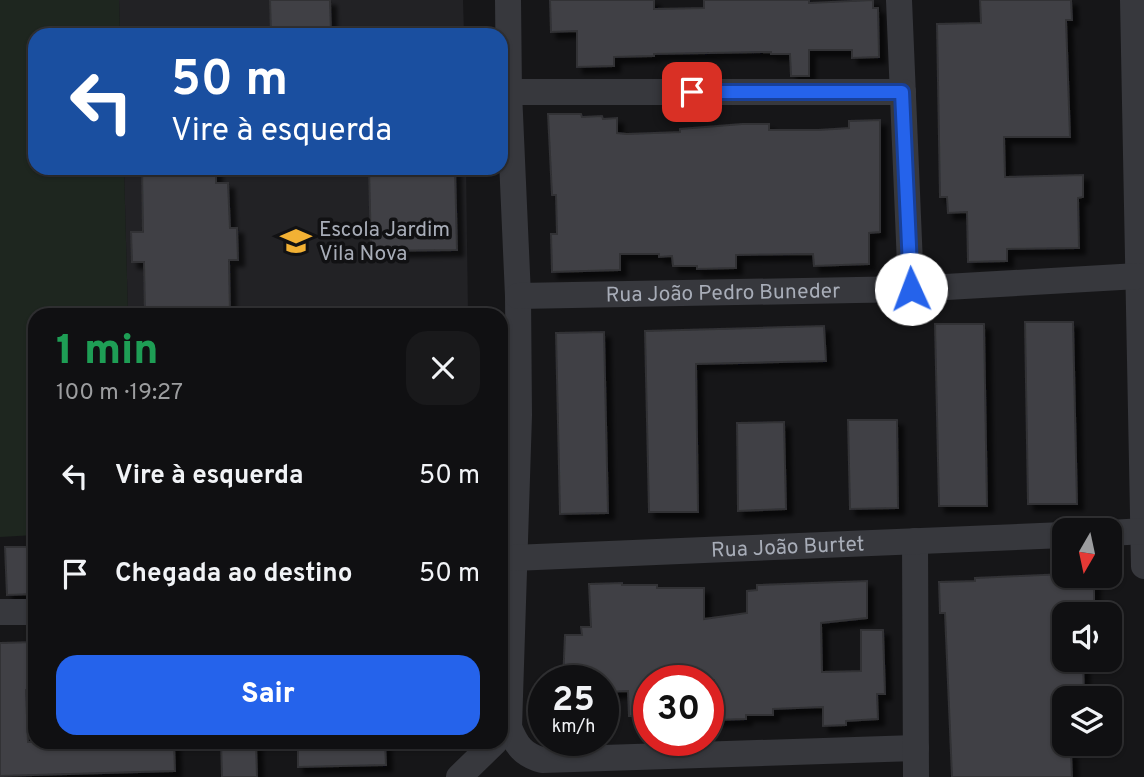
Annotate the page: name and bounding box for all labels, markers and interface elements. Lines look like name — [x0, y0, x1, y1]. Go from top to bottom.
text: 50 m — [171, 51, 288, 113]
icon: left — [56, 56, 147, 147]
pin — [662, 62, 722, 122]
icon: arrive — [673, 73, 711, 111]
text: Vire à esquerda — [171, 112, 392, 152]
place label: Escola Jardim Vila Nova — [319, 217, 450, 268]
school or university icon: Escola Jardim Vila Nova — [279, 224, 313, 258]
position arrow — [874, 252, 948, 326]
street label: Rua João Pedro Buneder — [605, 278, 841, 309]
text: 1 min — [56, 326, 159, 379]
button: close — [406, 331, 480, 405]
text: 100 m · 19:27 — [56, 379, 183, 408]
icon: left — [56, 457, 94, 495]
text: Vire à esquerda — [115, 460, 303, 493]
text: 50 m — [419, 460, 480, 493]
north arrow — [1052, 518, 1122, 588]
map controls — [1052, 518, 1122, 756]
street label: Rua João Burtet — [711, 531, 865, 565]
icon: arrive — [56, 555, 94, 593]
text: Chegada ao destino — [115, 558, 352, 591]
text: 50 m — [419, 558, 480, 591]
button: sound — [1052, 602, 1122, 672]
button: Sair — [56, 655, 480, 735]
speed limit sign: 30 — [633, 665, 724, 756]
text: 25 — [552, 679, 595, 723]
button: layers — [1052, 686, 1122, 756]
text: km/h — [552, 716, 595, 739]

